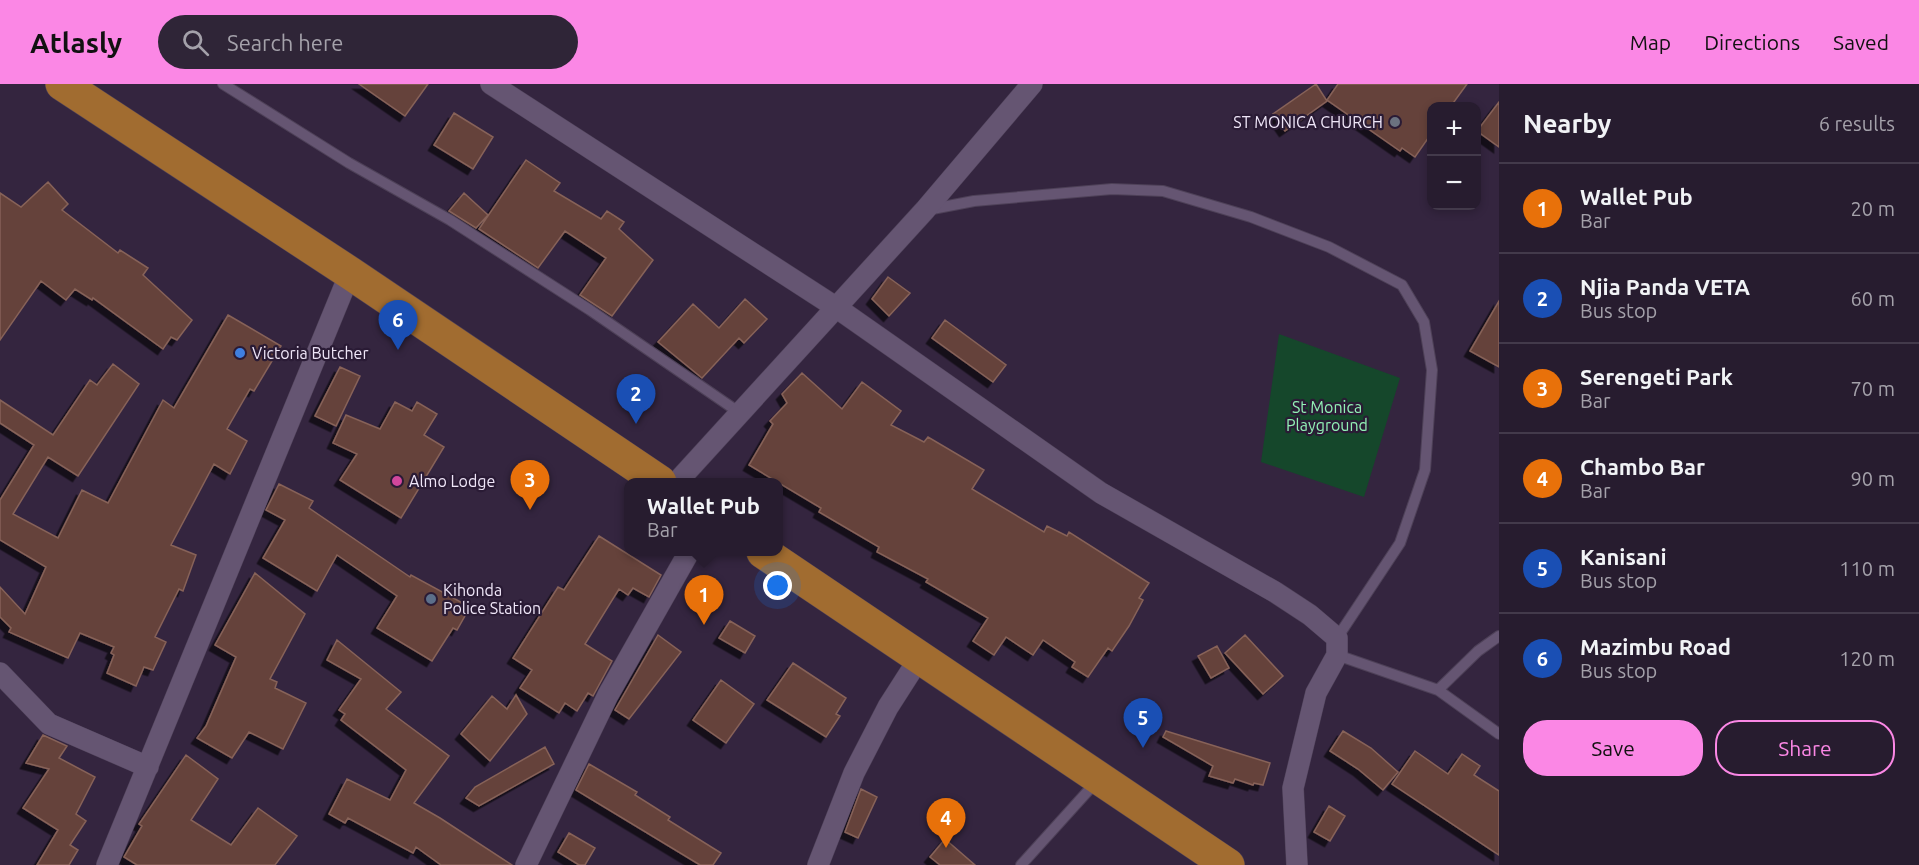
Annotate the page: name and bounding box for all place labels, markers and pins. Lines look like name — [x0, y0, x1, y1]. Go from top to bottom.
place label: ST MONICA CHURCH — [1233, 113, 1383, 131]
marker: ST MONICA CHURCH — [1388, 115, 1402, 129]
pin: 6 — [378, 300, 418, 350]
place label: Victoria Butcher — [252, 344, 368, 362]
marker: Victoria Butcher — [233, 346, 247, 360]
pin: 2 — [616, 374, 656, 424]
pin: 3 — [510, 460, 550, 510]
place label: Almo Lodge — [409, 472, 495, 490]
marker: Almo Lodge — [390, 474, 404, 488]
pin: 1 — [684, 576, 724, 625]
place label: Kihonda Police Station — [443, 581, 541, 617]
marker: Kihonda Police Station — [424, 592, 438, 606]
pin: 5 — [1124, 698, 1162, 748]
pin: 4 — [926, 798, 966, 848]

